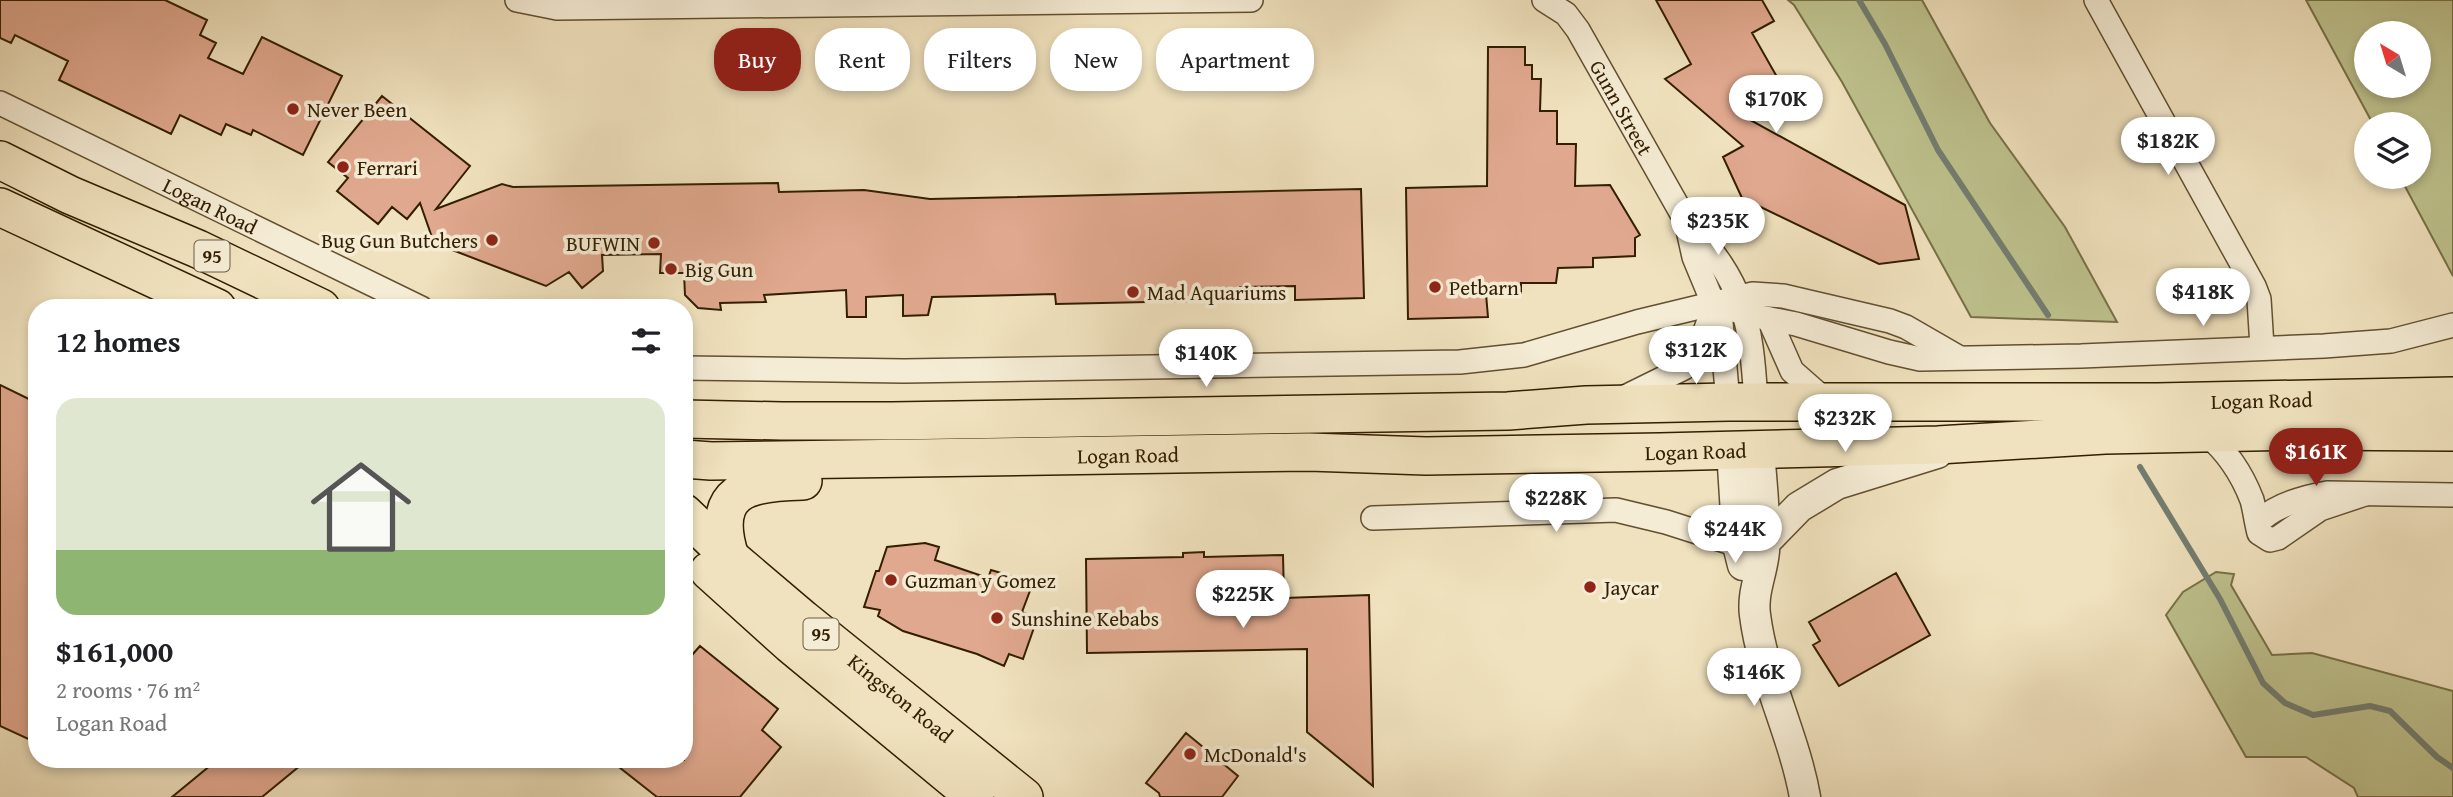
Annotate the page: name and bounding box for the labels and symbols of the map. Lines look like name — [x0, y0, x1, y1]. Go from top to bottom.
north arrow — [2354, 21, 2431, 98]
street label: Gunn Street — [1582, 54, 1661, 161]
pin: $170K — [1727, 76, 1825, 135]
place label: Never Been — [307, 94, 407, 125]
marker: Never Been — [285, 101, 301, 117]
pin: $182K — [2119, 118, 2217, 177]
place label: Ferrari — [357, 152, 418, 183]
marker: Ferrari — [335, 159, 351, 175]
street label: Logan Road — [158, 169, 264, 242]
pin: $235K — [1669, 198, 1767, 257]
place label: Bug Gun Butchers — [321, 225, 478, 256]
place label: BUFWIN — [566, 228, 640, 259]
marker: Bug Gun Butchers — [484, 232, 500, 248]
marker: BUFWIN — [646, 235, 662, 251]
road number: 95 — [194, 240, 230, 272]
place label: Big Gun — [685, 254, 754, 285]
marker: Big Gun — [663, 261, 679, 277]
pin: $418K — [2154, 268, 2252, 328]
place label: Petbarn — [1449, 272, 1519, 303]
place label: Mad Aquariums — [1147, 277, 1286, 308]
marker: Petbarn — [1427, 279, 1443, 295]
marker: Mad Aquariums — [1125, 284, 1141, 300]
pin: $312K — [1647, 326, 1745, 386]
pin: $140K — [1157, 330, 1255, 389]
street label: Logan Road — [2210, 383, 2314, 416]
pin: $232K — [1796, 394, 1894, 454]
pin: $161K — [2267, 428, 2365, 488]
street label: Logan Road — [1645, 434, 1748, 468]
street label: Logan Road — [1077, 438, 1180, 471]
pin: $228K — [1507, 475, 1605, 534]
pin: $244K — [1686, 505, 1784, 565]
place label: Guzman y Gomez — [905, 565, 1056, 596]
pin: $225K — [1194, 570, 1292, 630]
marker: Guzman y Gomez — [883, 572, 899, 588]
place label: Jaycar — [1601, 572, 1659, 603]
marker: Jaycar — [1582, 579, 1598, 595]
place label: Sunshine Kebabs — [1011, 603, 1159, 634]
marker: Sunshine Kebabs — [989, 610, 1005, 626]
road number: 95 — [804, 618, 838, 650]
street label: Kingston Road — [841, 646, 961, 750]
pin: $146K — [1705, 648, 1803, 708]
place label: McDonald's — [1204, 739, 1307, 770]
marker: McDonald's — [1182, 746, 1198, 762]

